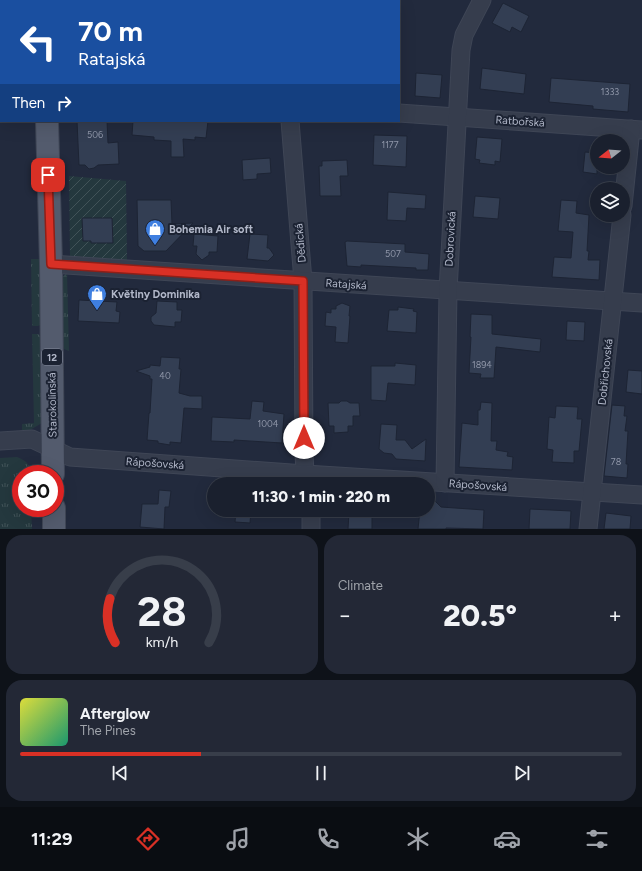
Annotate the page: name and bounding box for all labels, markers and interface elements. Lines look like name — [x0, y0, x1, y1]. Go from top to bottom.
text: 70 m — [78, 14, 143, 48]
icon: left — [12, 16, 64, 68]
text: Ratajská — [78, 48, 145, 70]
house number: 1333 — [601, 86, 619, 97]
icon: right — [53, 92, 75, 114]
text: Then — [12, 94, 45, 112]
street label: Ratbořská — [495, 113, 545, 130]
house number: 506 — [87, 129, 103, 140]
north arrow — [590, 134, 630, 174]
map controls — [590, 134, 630, 222]
house number: 1177 — [381, 139, 399, 150]
pin — [31, 158, 65, 192]
icon: arrive — [37, 164, 59, 186]
button: layers — [590, 182, 630, 222]
street label: Dobrovická — [443, 211, 458, 267]
shop icon: Bohemia Air soft — [144, 218, 166, 246]
place label: Bohemia Air soft — [169, 223, 254, 236]
street label: Dědická — [292, 223, 309, 263]
house number: 507 — [385, 248, 401, 259]
street label: Ratajská — [325, 277, 367, 292]
shop icon: Květiny Dominika — [86, 283, 108, 311]
place label: Květiny Dominika — [111, 288, 200, 301]
street label: Dobřichovská — [596, 338, 615, 406]
road number: 12 — [42, 349, 62, 365]
house number: 1894 — [472, 359, 492, 370]
house number: 40 — [159, 370, 171, 381]
street label: Starokolínská — [45, 372, 60, 438]
position arrow — [283, 417, 325, 459]
house number: 1004 — [258, 418, 279, 429]
street label: Rápošovská — [125, 455, 185, 472]
house number: 78 — [611, 456, 622, 467]
speed limit sign: 30 — [12, 465, 64, 517]
street label: Rápošovská — [448, 477, 508, 494]
text: 11:30 · 1 min · 220 m — [252, 488, 390, 506]
text: Climate — [338, 578, 383, 593]
text: 28 — [137, 585, 187, 635]
text: 20.5° — [443, 597, 517, 634]
text: − — [338, 602, 352, 629]
text: + — [608, 602, 622, 629]
text: km/h — [146, 632, 178, 650]
text: Afterglow — [80, 705, 150, 723]
text: The Pines — [80, 723, 136, 738]
icon: previous — [109, 762, 131, 784]
icon: pause — [310, 762, 332, 784]
icon: next — [511, 762, 533, 784]
icon: directions — [134, 825, 162, 853]
icon: music — [224, 825, 252, 853]
icon: phone — [314, 825, 342, 853]
icon: climate — [404, 825, 432, 853]
icon: car — [493, 825, 521, 853]
icon: filters — [583, 825, 611, 853]
text: 11:29 — [31, 828, 72, 850]

